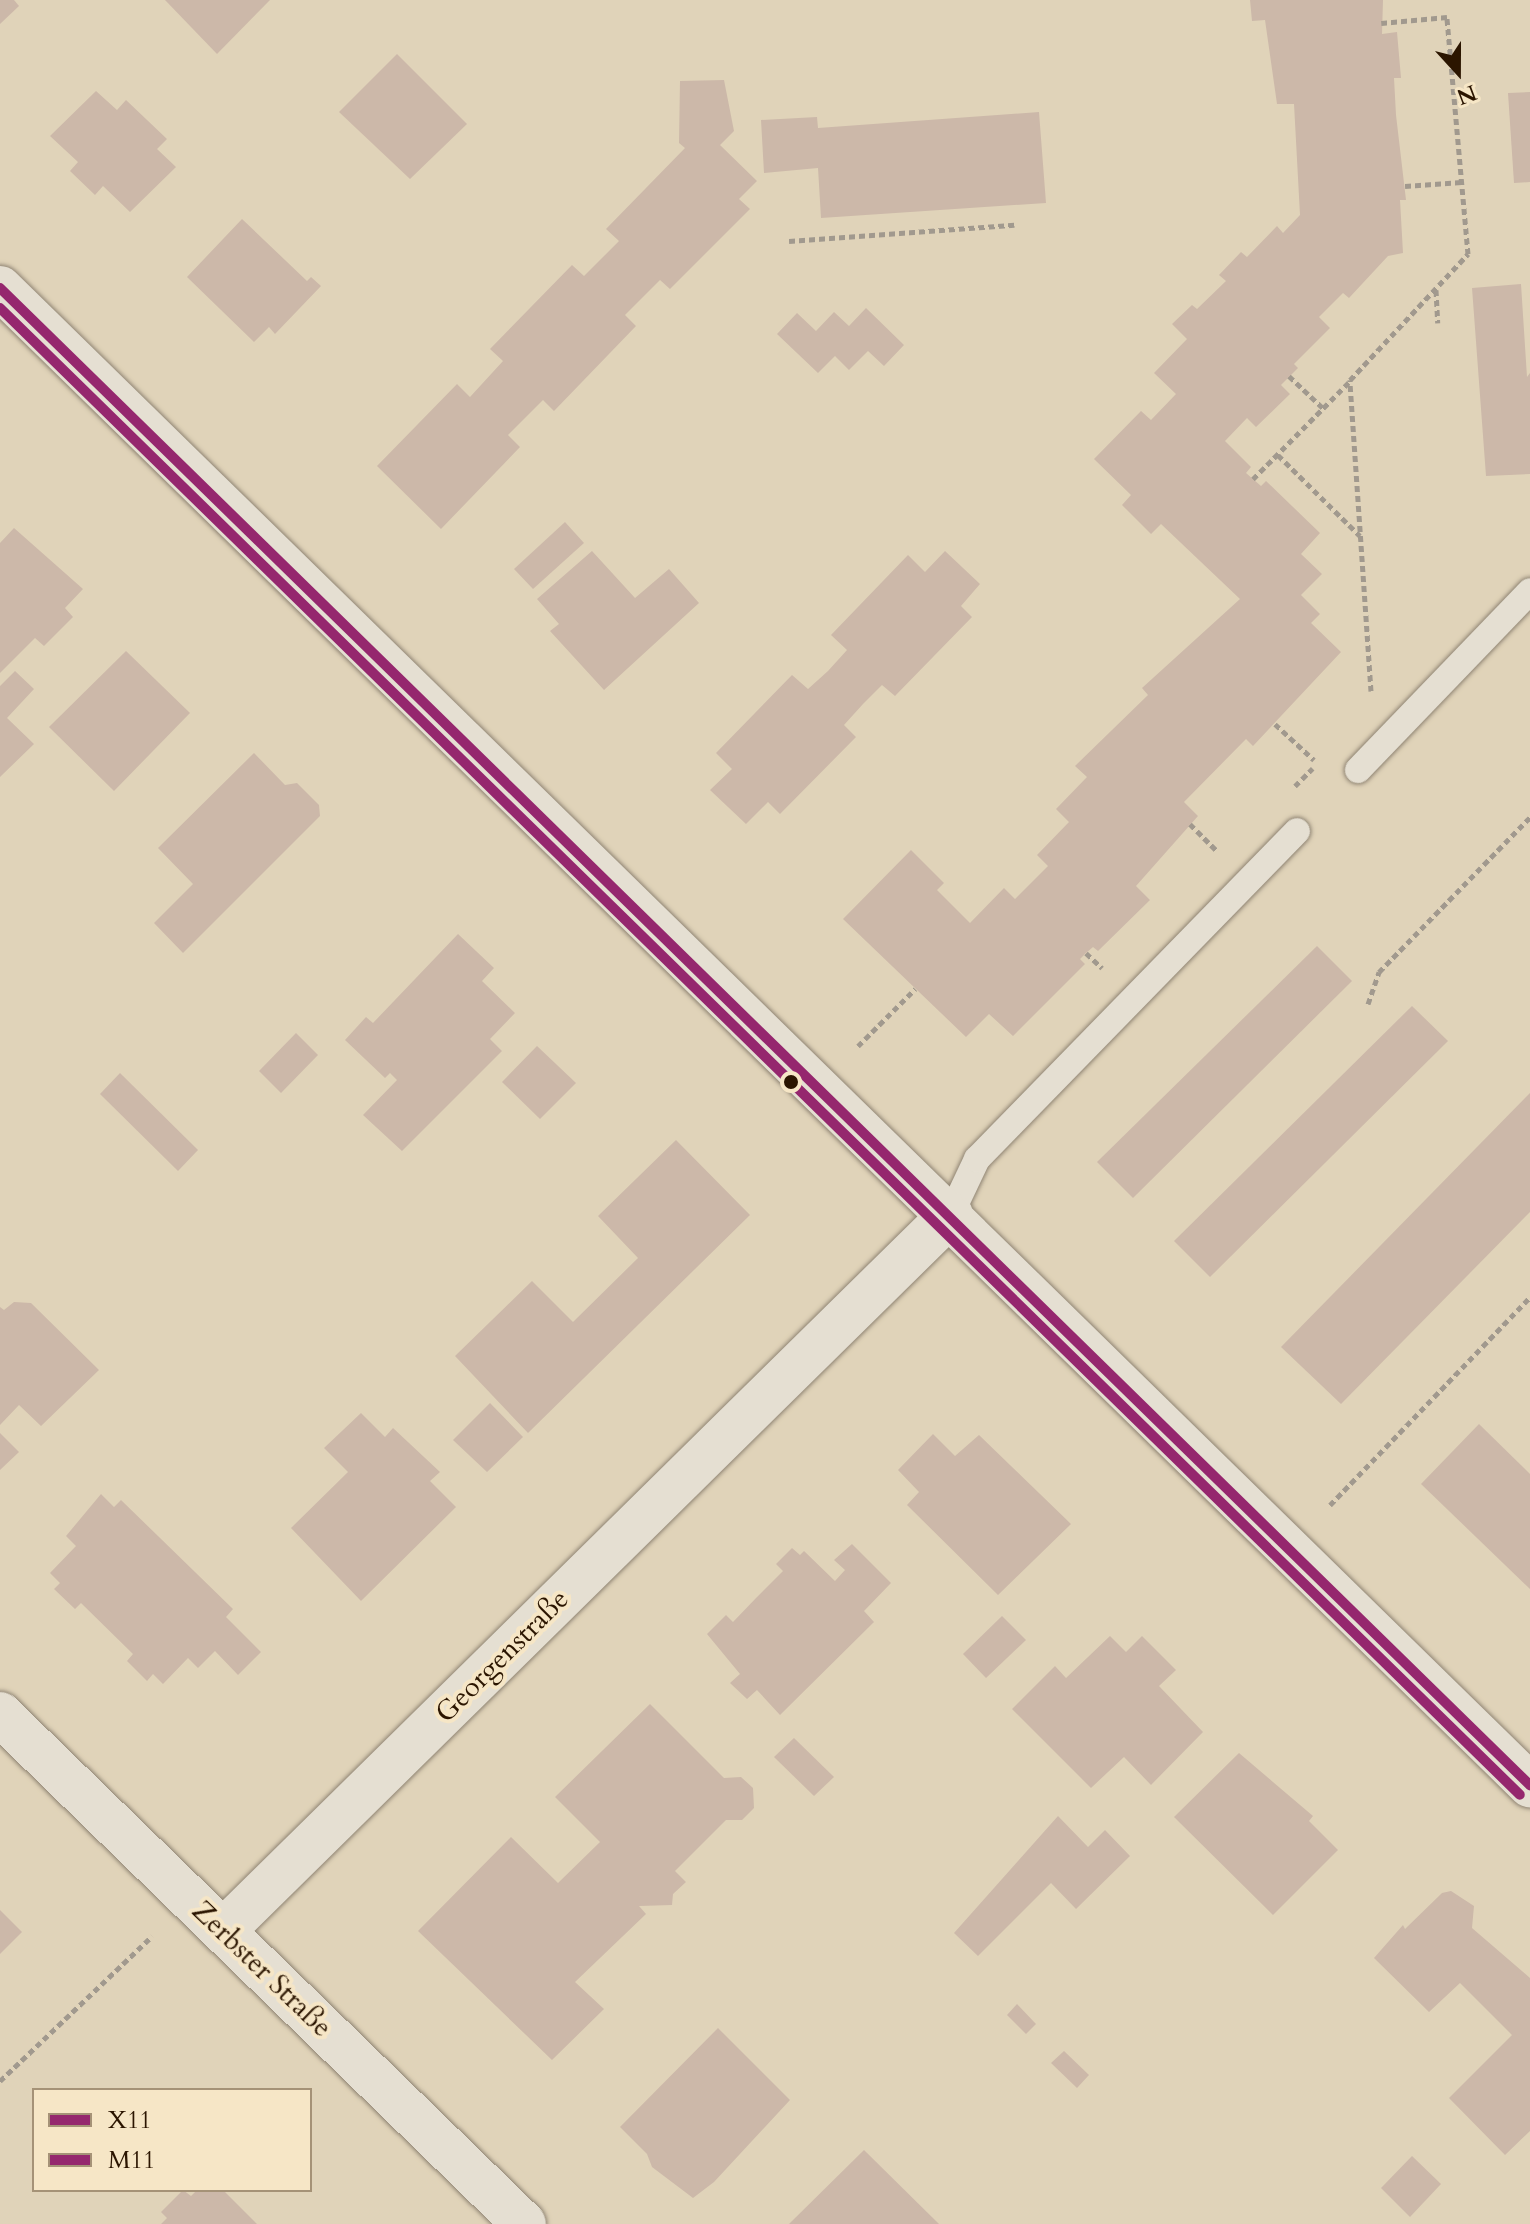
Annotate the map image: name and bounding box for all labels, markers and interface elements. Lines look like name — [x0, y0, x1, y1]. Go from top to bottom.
north arrow — [1418, 32, 1498, 112]
text: N — [1452, 77, 1481, 112]
unlabelled marker — [783, 1074, 799, 1090]
street label: Georgenstraße — [428, 1582, 576, 1730]
street label: Zerbster Straße — [185, 1894, 339, 2044]
legend — [32, 2088, 312, 2192]
text: X11 — [108, 2104, 151, 2137]
text: M11 — [108, 2144, 155, 2177]

